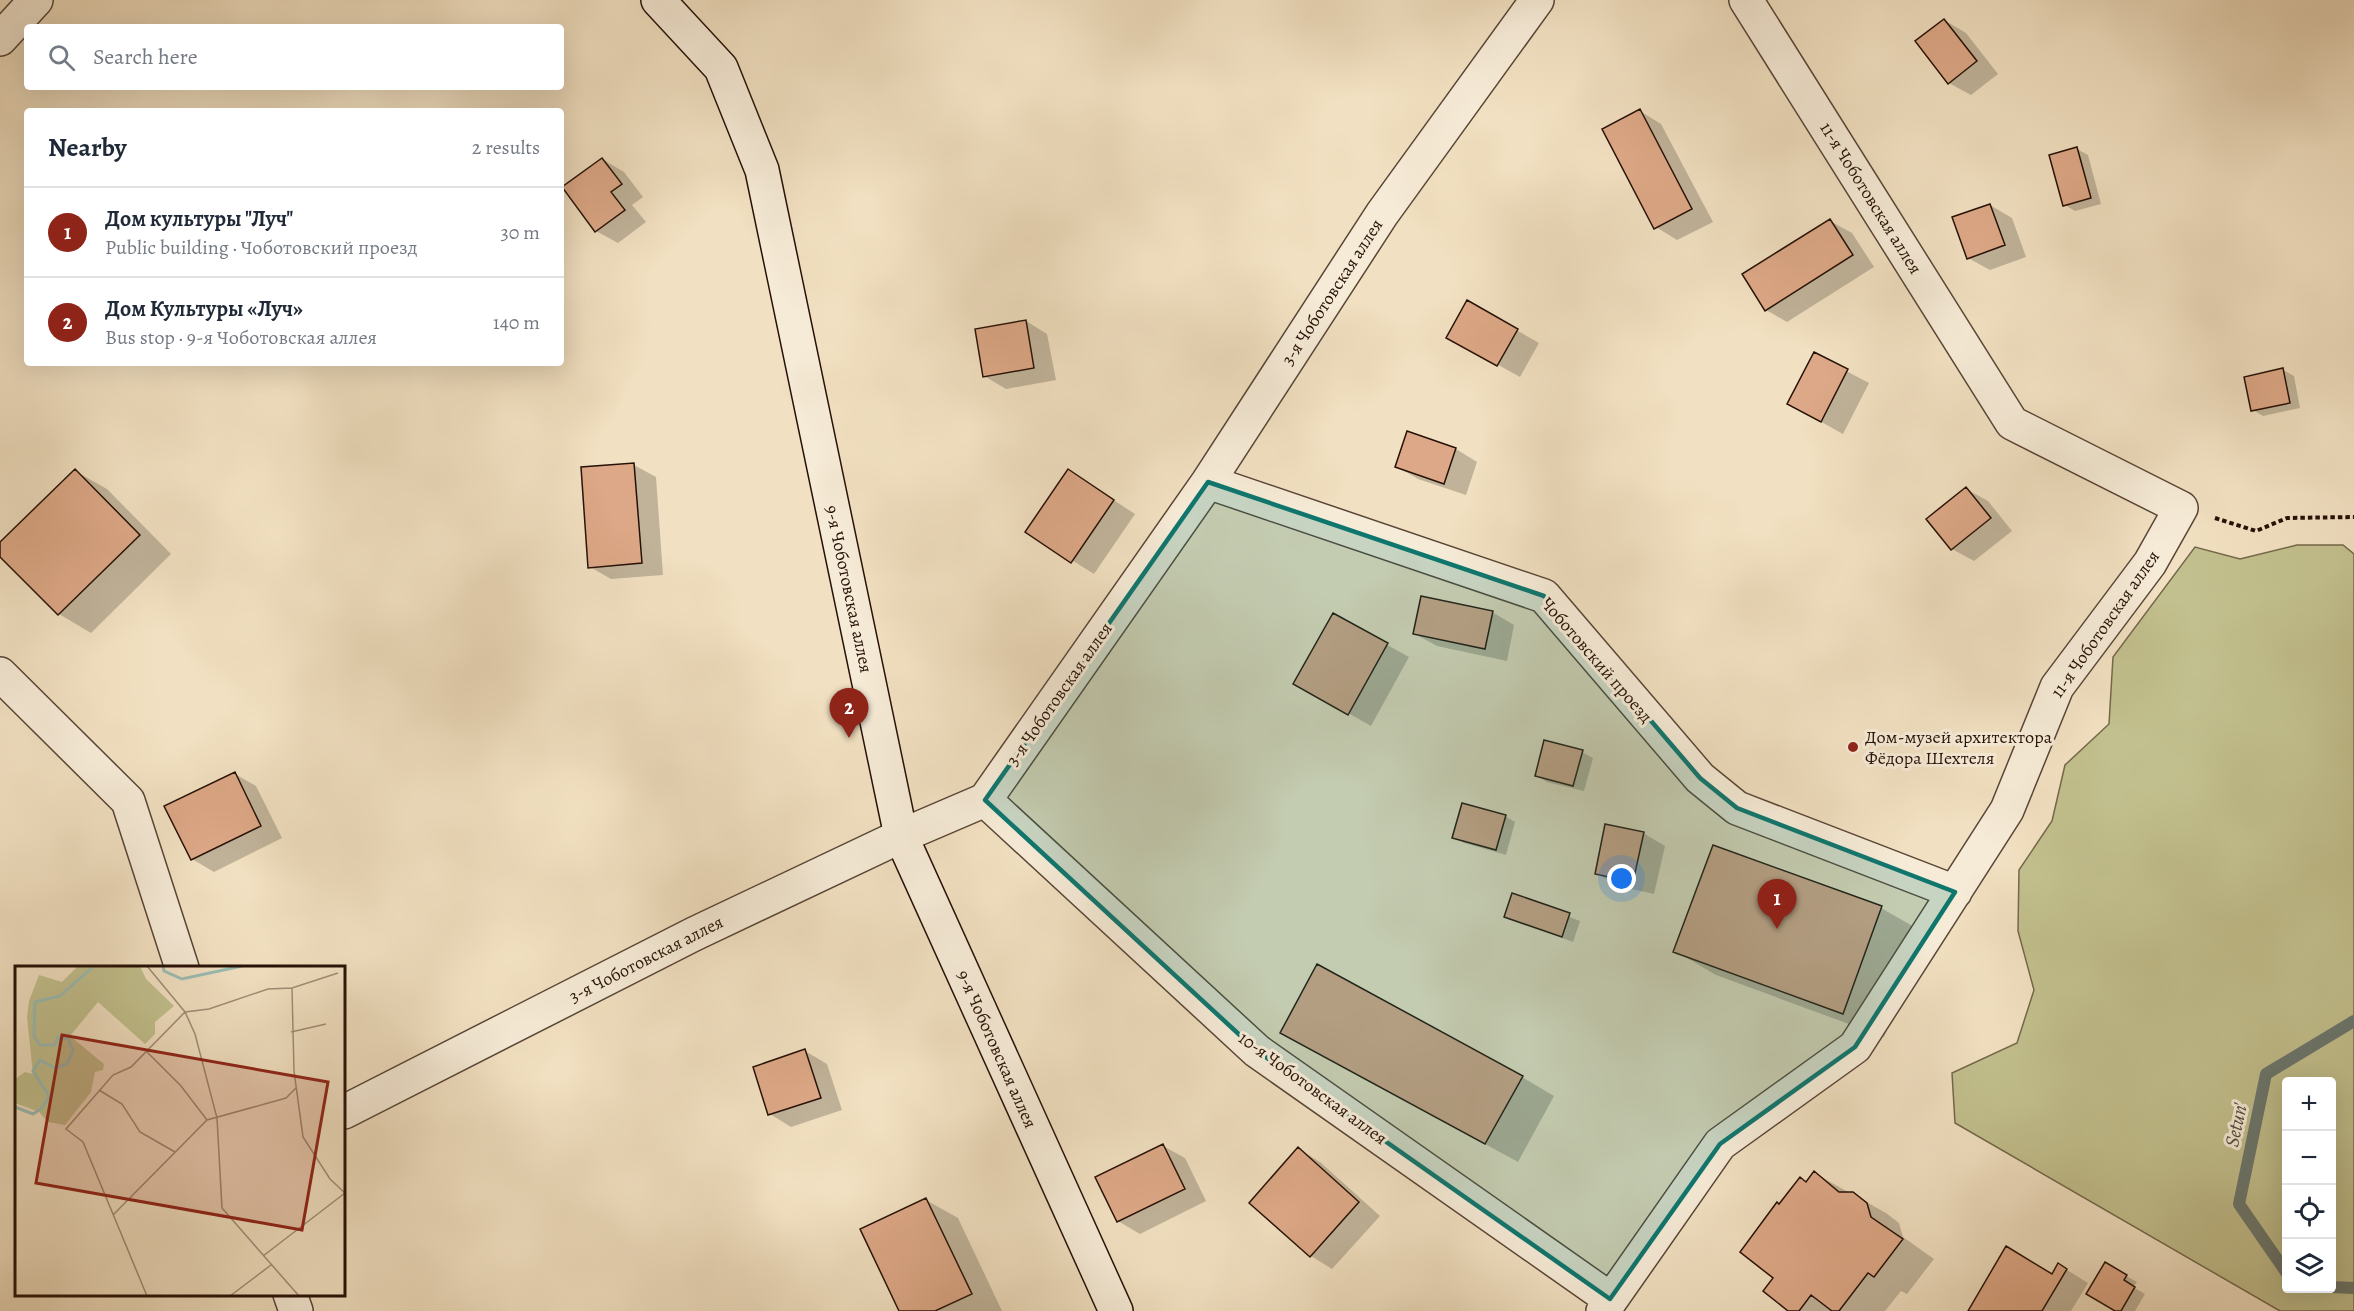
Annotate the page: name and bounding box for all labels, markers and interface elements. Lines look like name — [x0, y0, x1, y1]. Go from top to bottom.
search box — [24, 24, 564, 90]
icon: search — [45, 41, 78, 74]
text: Search here — [93, 42, 198, 72]
street label: 11-я Чоботовская аллея — [1814, 118, 1928, 278]
text: Nearby — [48, 130, 127, 165]
text: 2 results — [472, 134, 540, 161]
text: Дом культуры "Луч" — [105, 204, 293, 234]
street label: 3-я Чоботовская аллея — [1276, 214, 1388, 370]
text: 1 — [64, 219, 71, 246]
text: 30 m — [500, 219, 540, 246]
text: Public building · Чоботовский проезд — [105, 234, 417, 261]
text: Дом Культуры «Луч» — [105, 294, 303, 324]
text: 2 — [63, 309, 72, 336]
text: 140 m — [493, 309, 540, 336]
text: Bus stop · 9-я Чоботовская аллея — [105, 324, 377, 351]
street label: 9-я Чоботовская аллея — [820, 503, 878, 675]
street label: 11-я Чоботовская аллея — [2045, 546, 2165, 702]
street label: Чоботовский проезд — [1536, 592, 1658, 728]
street label: 3-я Чоботовская аллея — [1000, 617, 1118, 771]
pin: 2 — [830, 688, 868, 738]
place label: Дом-музей архитектора Фёдора Шехтеля — [1865, 725, 2053, 770]
marker: Дом-музей архитектора Фёдора Шехтеля — [1846, 740, 1860, 754]
your location — [1607, 864, 1636, 893]
pin: 1 — [1758, 880, 1796, 929]
street label: 3-я Чоботовская аллея — [565, 910, 727, 1008]
inset map — [15, 966, 345, 1296]
street label: 9-я Чоботовская аллея — [951, 966, 1043, 1132]
street label: 10-я Чоботовская аллея — [1234, 1026, 1392, 1150]
map controls — [2282, 1077, 2336, 1293]
button: + — [2282, 1077, 2336, 1131]
water label: Setun' — [2218, 1100, 2254, 1149]
button: − — [2282, 1131, 2336, 1185]
button: locate — [2282, 1185, 2336, 1239]
button: layers — [2282, 1239, 2336, 1293]

